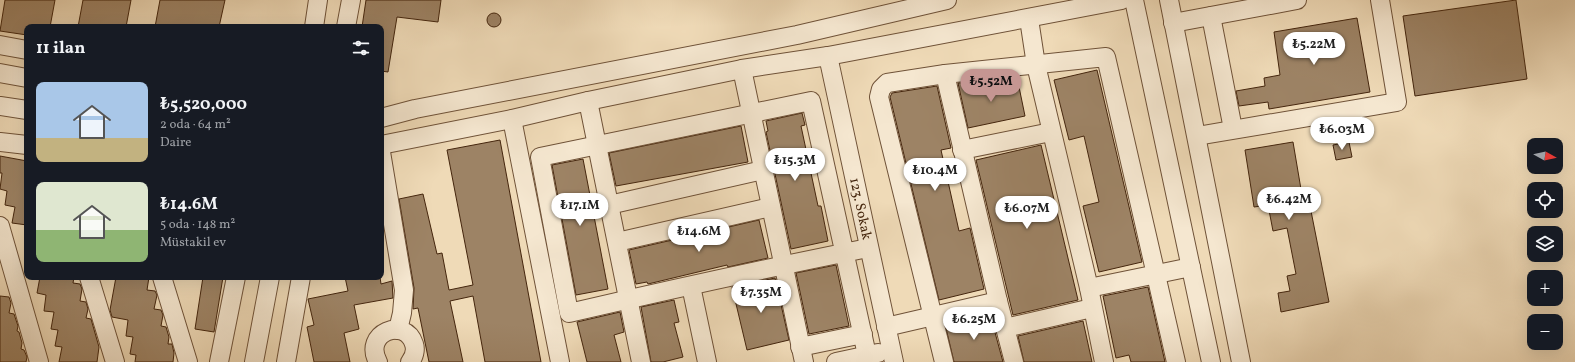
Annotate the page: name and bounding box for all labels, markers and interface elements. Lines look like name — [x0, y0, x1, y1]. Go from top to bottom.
pin: ₺5.22M — [1281, 32, 1347, 66]
text: ₺5.22M — [1292, 36, 1336, 54]
text: 11 ilan — [36, 37, 85, 60]
icon: filters — [350, 37, 372, 59]
pin: ₺5.52M — [958, 69, 1024, 103]
text: ₺5.52M — [969, 73, 1013, 91]
text: ₺5,520,000 — [160, 93, 247, 116]
icon: home — [68, 98, 116, 146]
text: 2 oda · 64 m² — [160, 116, 231, 134]
pin: ₺6.03M — [1309, 117, 1375, 151]
text: ₺6.03M — [1319, 121, 1365, 139]
text: Daire — [160, 134, 192, 152]
north arrow — [1527, 138, 1563, 174]
map controls — [1527, 138, 1563, 350]
pin: ₺15.3M — [762, 148, 828, 182]
text: ₺15.3M — [774, 152, 816, 170]
pin: ₺10.4M — [902, 158, 968, 192]
text: ₺10.4M — [912, 162, 958, 180]
street label: 123. Sokak — [844, 176, 876, 242]
button: locate — [1527, 182, 1563, 218]
pin: ₺6.42M — [1256, 187, 1322, 221]
text: ₺6.42M — [1266, 191, 1312, 209]
text: ₺14.6M — [160, 193, 218, 216]
pin: ₺17.1M — [547, 193, 613, 227]
pin: ₺6.07M — [994, 196, 1060, 230]
text: ₺17.1M — [560, 197, 600, 215]
icon: home — [68, 198, 116, 246]
text: ₺6.07M — [1004, 200, 1050, 218]
text: 5 oda · 148 m² — [160, 216, 235, 234]
pin: ₺14.6M — [666, 219, 732, 253]
text: ₺14.6M — [677, 223, 721, 241]
button: layers — [1527, 226, 1563, 262]
text: Müstakil ev — [160, 234, 226, 252]
button: + — [1527, 270, 1563, 306]
pin: ₺7.35M — [728, 280, 794, 314]
text: ₺7.35M — [740, 284, 782, 302]
pin: ₺6.25M — [941, 307, 1007, 341]
text: ₺6.25M — [952, 311, 996, 329]
button: − — [1527, 314, 1563, 350]

